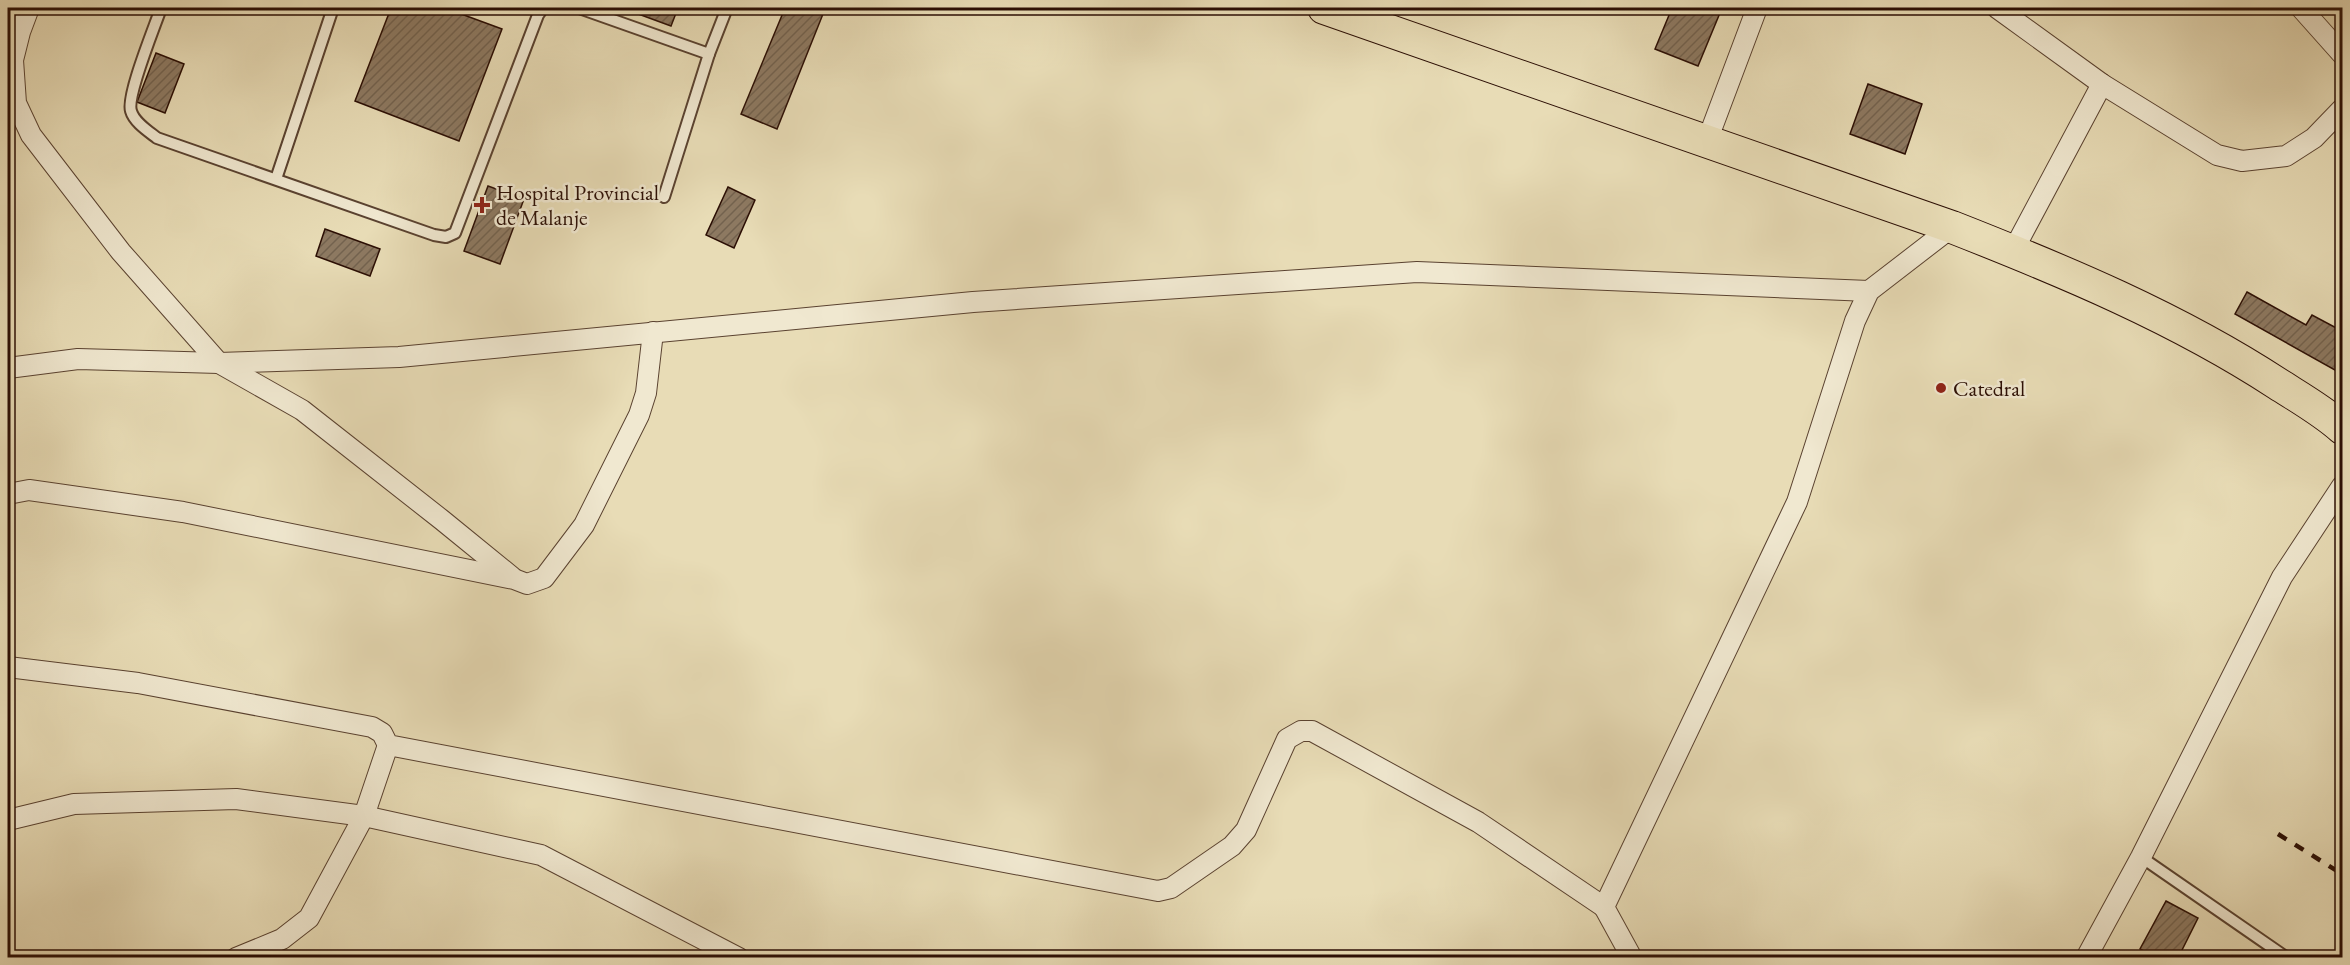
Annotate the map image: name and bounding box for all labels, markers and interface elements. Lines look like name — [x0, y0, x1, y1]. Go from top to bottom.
place label: Hospital Provincial de Malanje — [496, 178, 659, 232]
marker: Hospital Provincial de Malanje — [473, 196, 491, 214]
place label: Catedral — [1953, 374, 2025, 403]
marker: Catedral — [1934, 381, 1948, 395]

